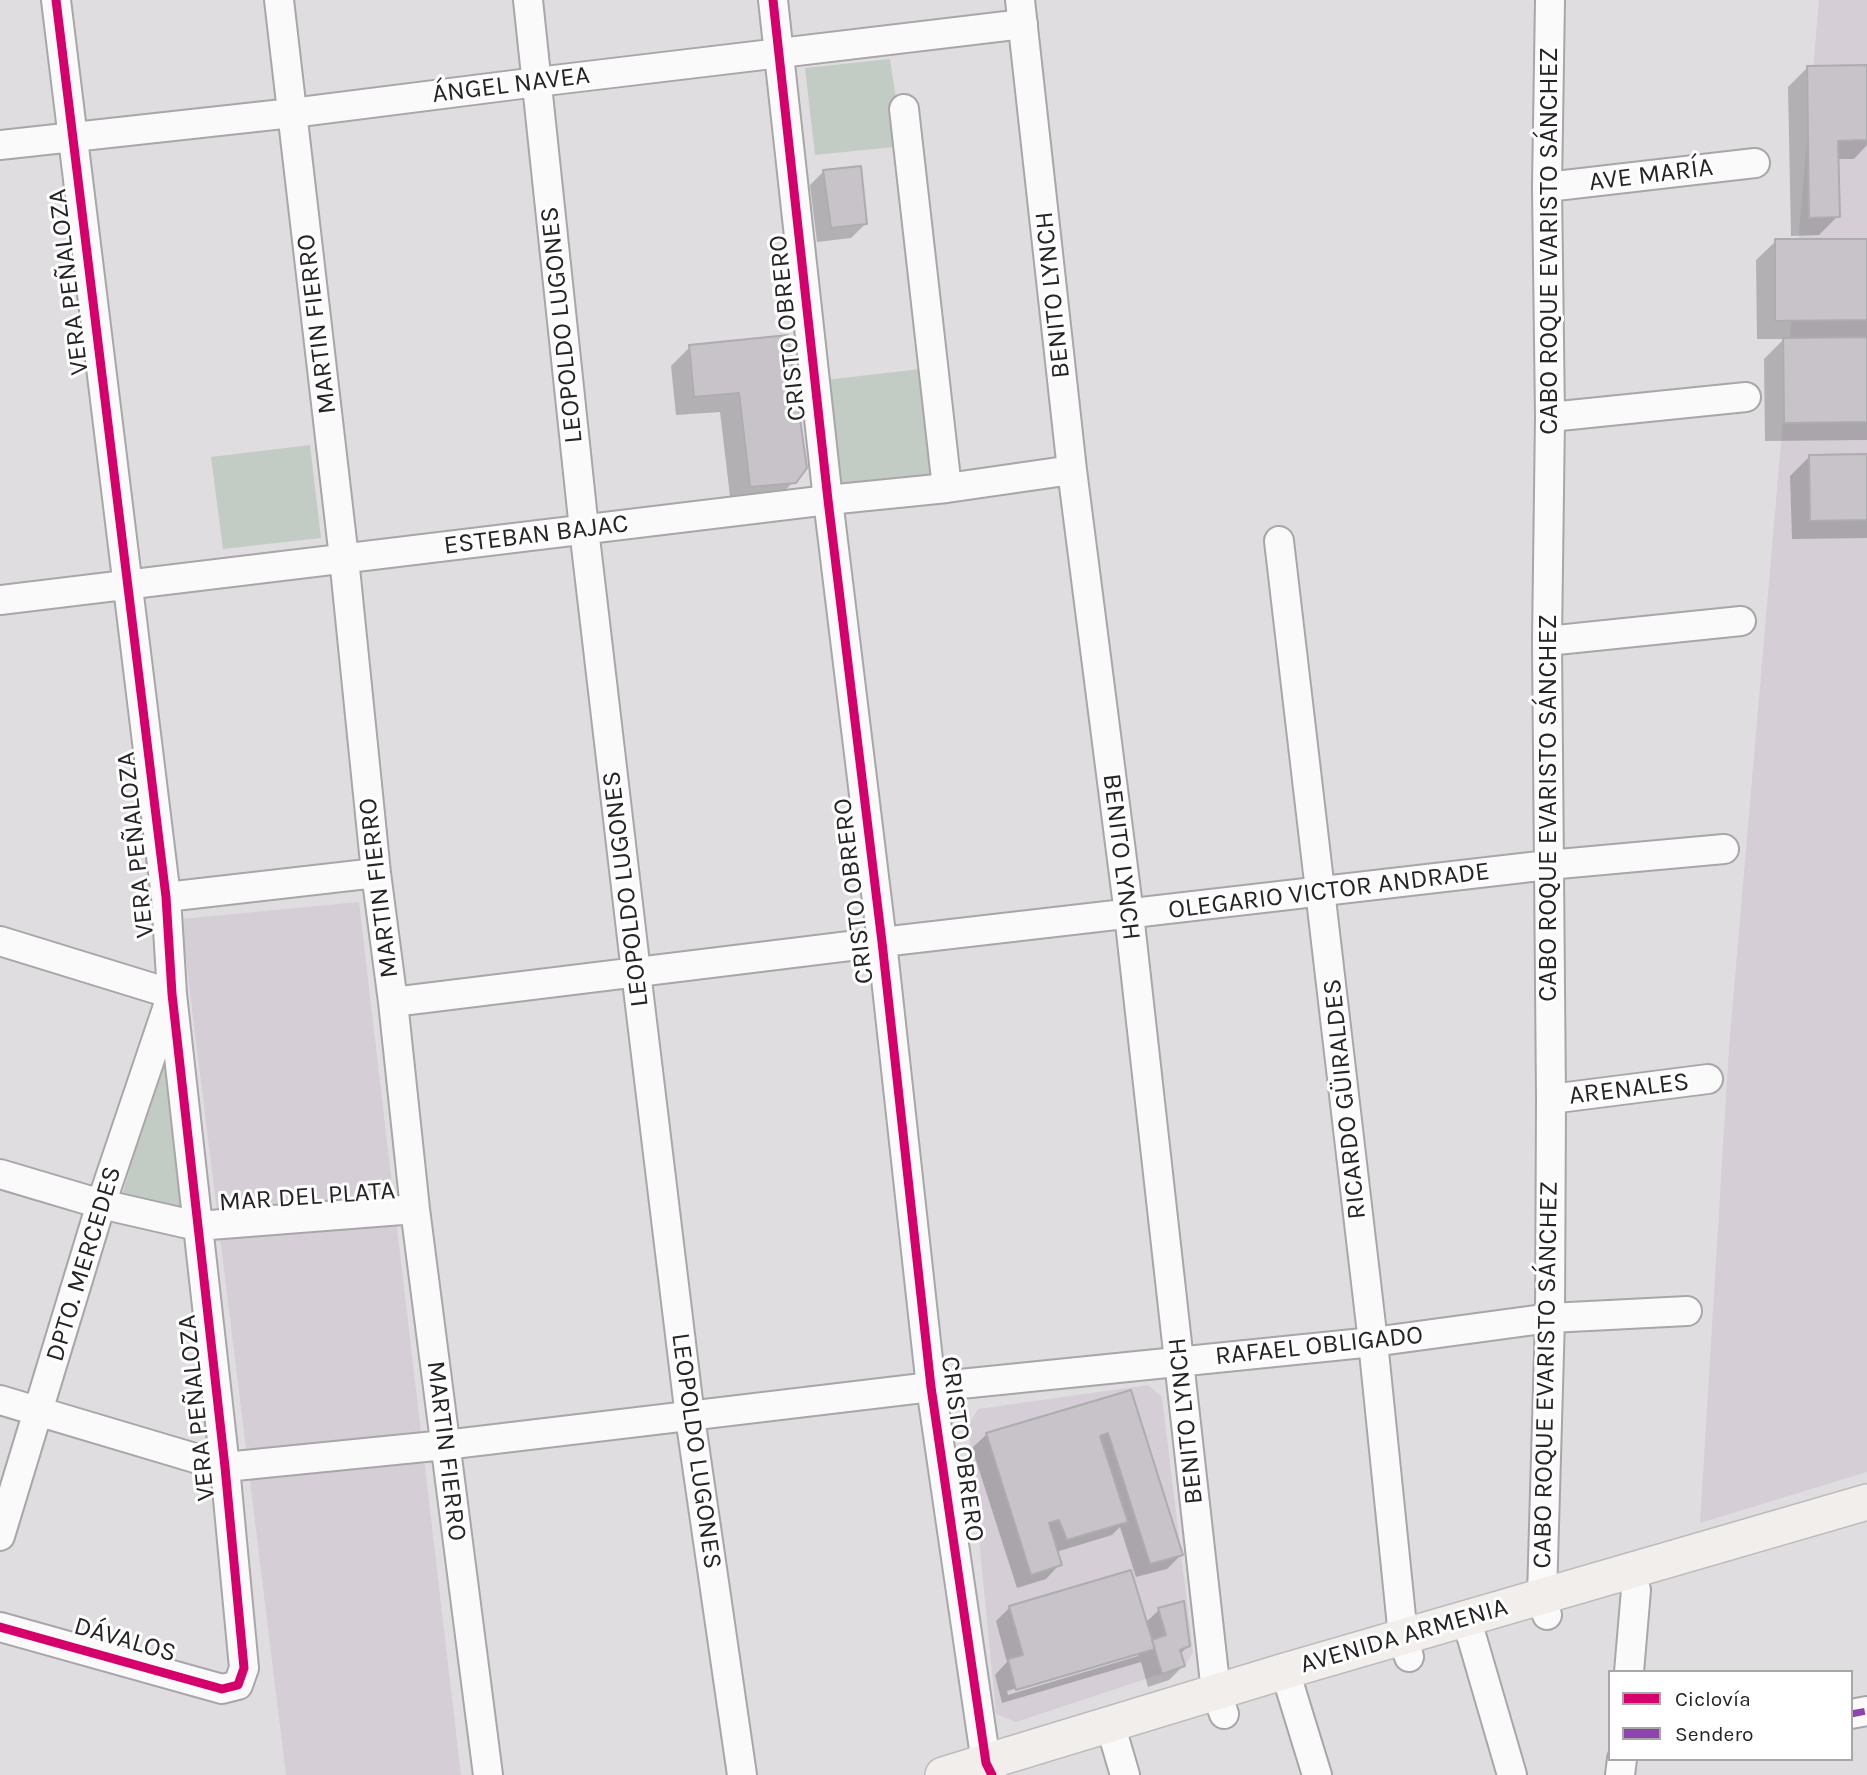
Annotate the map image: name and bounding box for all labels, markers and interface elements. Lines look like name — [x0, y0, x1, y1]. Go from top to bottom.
street label: CABO ROQUE EVARISTO SÁNCHEZ — [1534, 47, 1566, 435]
street label: ÁNGEL NAVEA — [430, 60, 592, 110]
street label: AVE MARÍA — [1587, 152, 1715, 198]
street label: VERA PEÑALOZA — [42, 187, 96, 377]
street label: LEOPOLDO LUGONES — [534, 205, 590, 445]
street label: BENITO LYNCH — [1029, 210, 1077, 380]
street label: MARTIN FIERRO — [290, 232, 344, 416]
street label: CRISTO OBRERO — [763, 233, 813, 423]
street label: ESTEBAN BAJAC — [442, 508, 630, 562]
street label: CABO ROQUE EVARISTO SÁNCHEZ — [1533, 614, 1565, 1002]
street label: VERA PEÑALOZA — [111, 750, 161, 940]
street label: LEOPOLDO LUGONES — [596, 769, 656, 1009]
street label: BENITO LYNCH — [1095, 772, 1147, 942]
street label: MARTIN FIERRO — [352, 796, 406, 980]
street label: CRISTO OBRERO — [827, 796, 881, 986]
street label: OLEGARIO VICTOR ANDRADE — [1166, 856, 1492, 926]
street label: RICARDO GÜIRALDES — [1317, 977, 1373, 1221]
street label: ARENALES — [1567, 1066, 1691, 1112]
street label: DPTO. MERCEDES — [39, 1162, 129, 1366]
street label: MAR DEL PLATA — [218, 1175, 396, 1219]
street label: CABO ROQUE EVARISTO SÁNCHEZ — [1527, 1181, 1565, 1569]
street label: VERA PEÑALOZA — [172, 1313, 222, 1503]
street label: RAFAEL OBLIGADO — [1213, 1320, 1425, 1372]
street label: LEOPOLDO LUGONES — [664, 1331, 728, 1571]
street label: BENITO LYNCH — [1162, 1336, 1210, 1506]
street label: CRISTO OBRERO — [934, 1354, 990, 1544]
street label: MARTIN FIERRO — [419, 1359, 473, 1543]
street label: AVENIDA ARMENIA — [1297, 1591, 1511, 1681]
street label: DÁVALOS — [70, 1611, 180, 1669]
legend — [1608, 1670, 1853, 1761]
text: Ciclovía — [1675, 1687, 1751, 1711]
text: Sendero — [1675, 1722, 1753, 1746]

